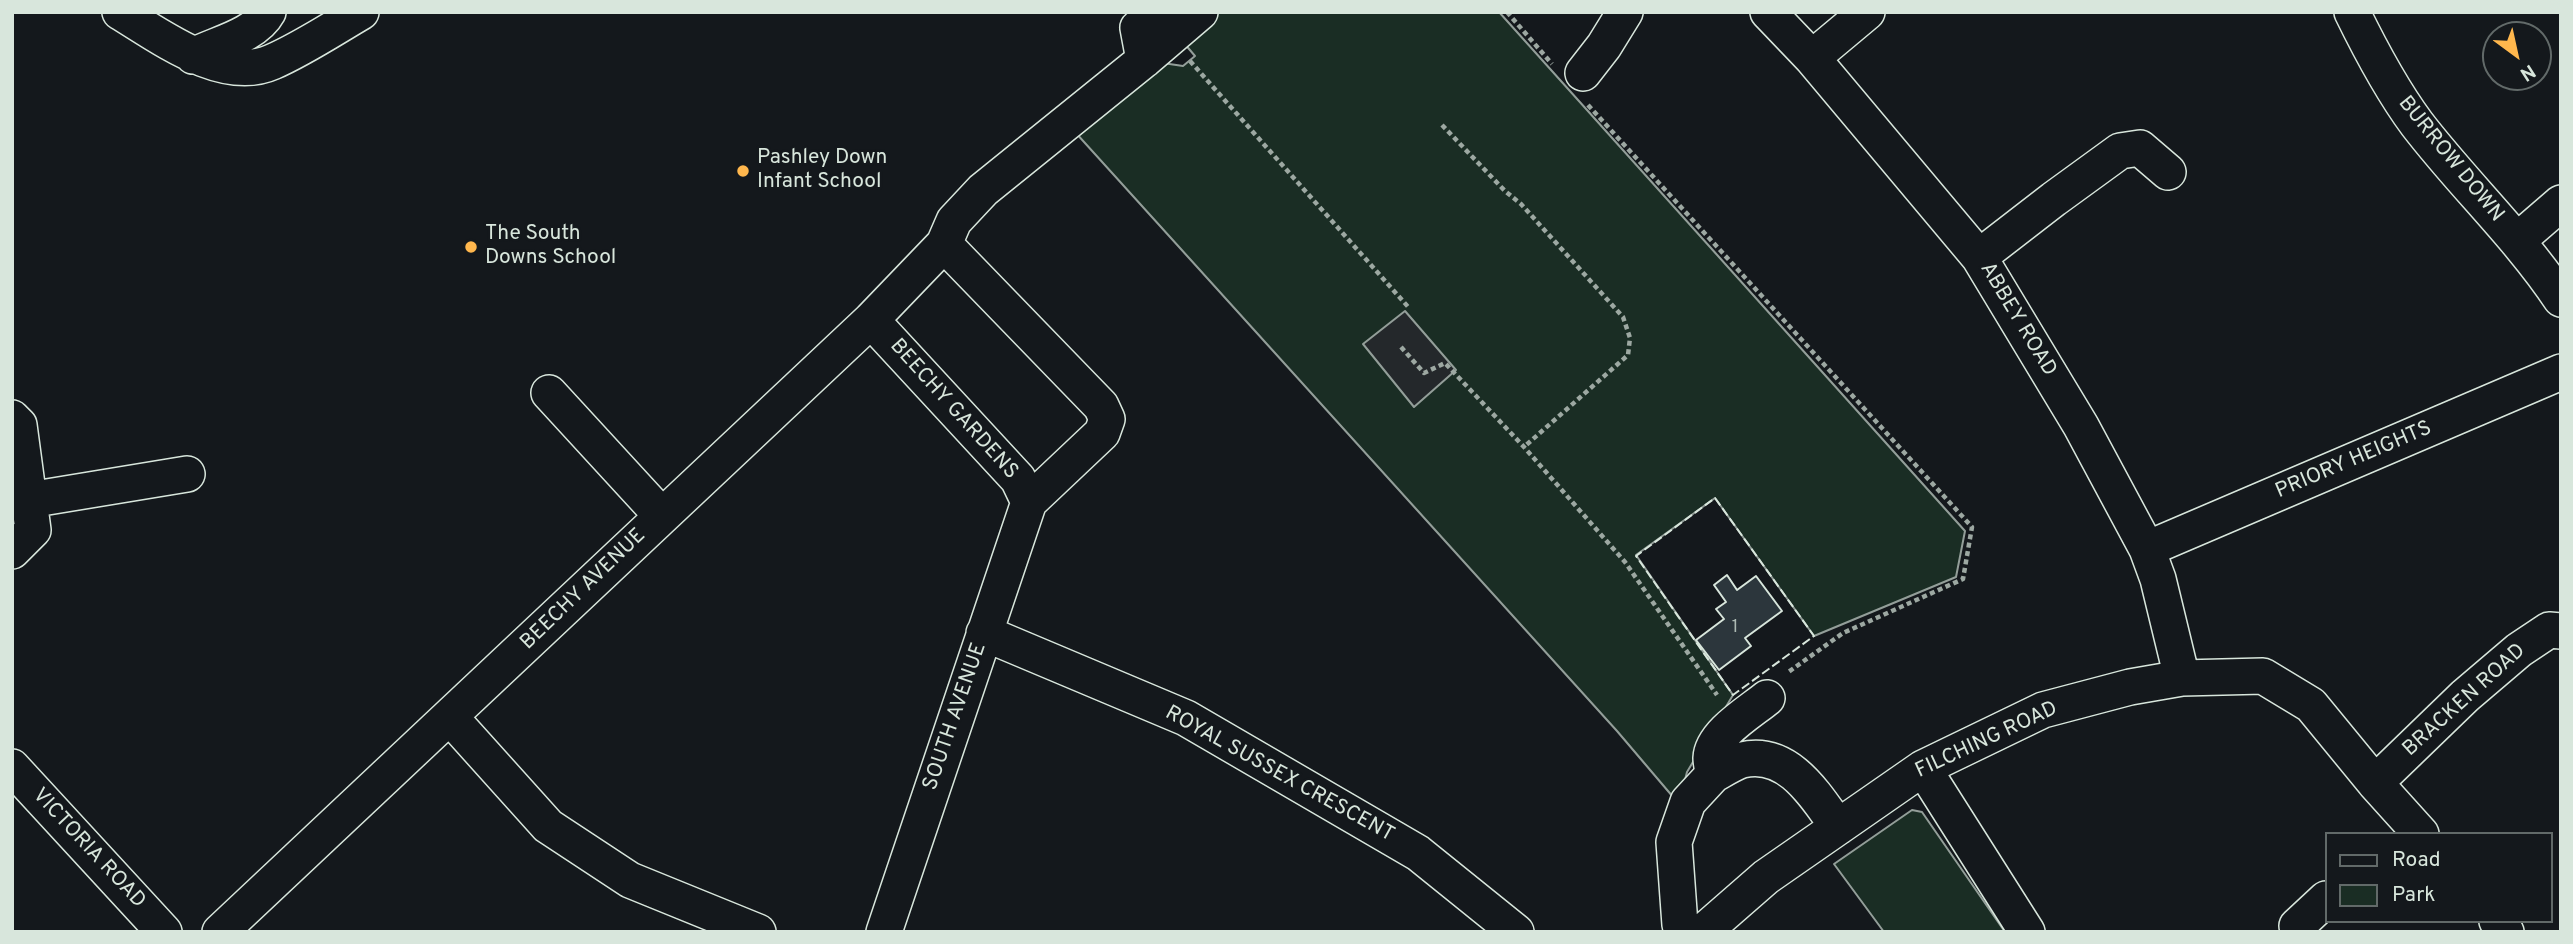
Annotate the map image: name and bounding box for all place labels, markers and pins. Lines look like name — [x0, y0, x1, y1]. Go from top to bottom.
place label: Pashley Down Infant School — [757, 146, 887, 196]
marker: Pashley Down Infant School — [735, 163, 751, 179]
place label: The South Downs School — [485, 222, 616, 272]
marker: The South Downs School — [463, 239, 479, 255]

